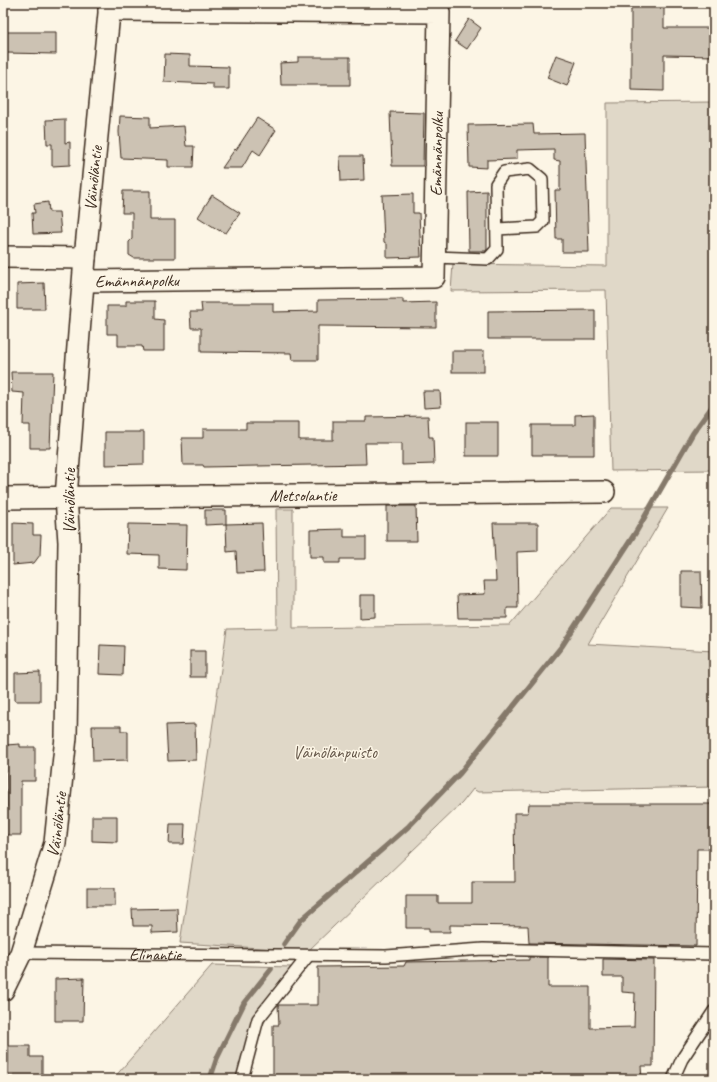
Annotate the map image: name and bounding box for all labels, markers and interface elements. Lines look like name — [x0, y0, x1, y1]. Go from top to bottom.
street label: Emännänpolku — [425, 110, 448, 196]
street label: Väinöläntie — [79, 143, 107, 211]
street label: Emännänpolku — [95, 269, 181, 291]
street label: Väinöläntie — [59, 467, 80, 533]
street label: Metsolantie — [269, 484, 338, 506]
park label: Väinölänpuisto — [293, 742, 378, 763]
street label: Väinöläntie — [41, 790, 71, 859]
street label: Elinantie — [129, 943, 182, 965]

